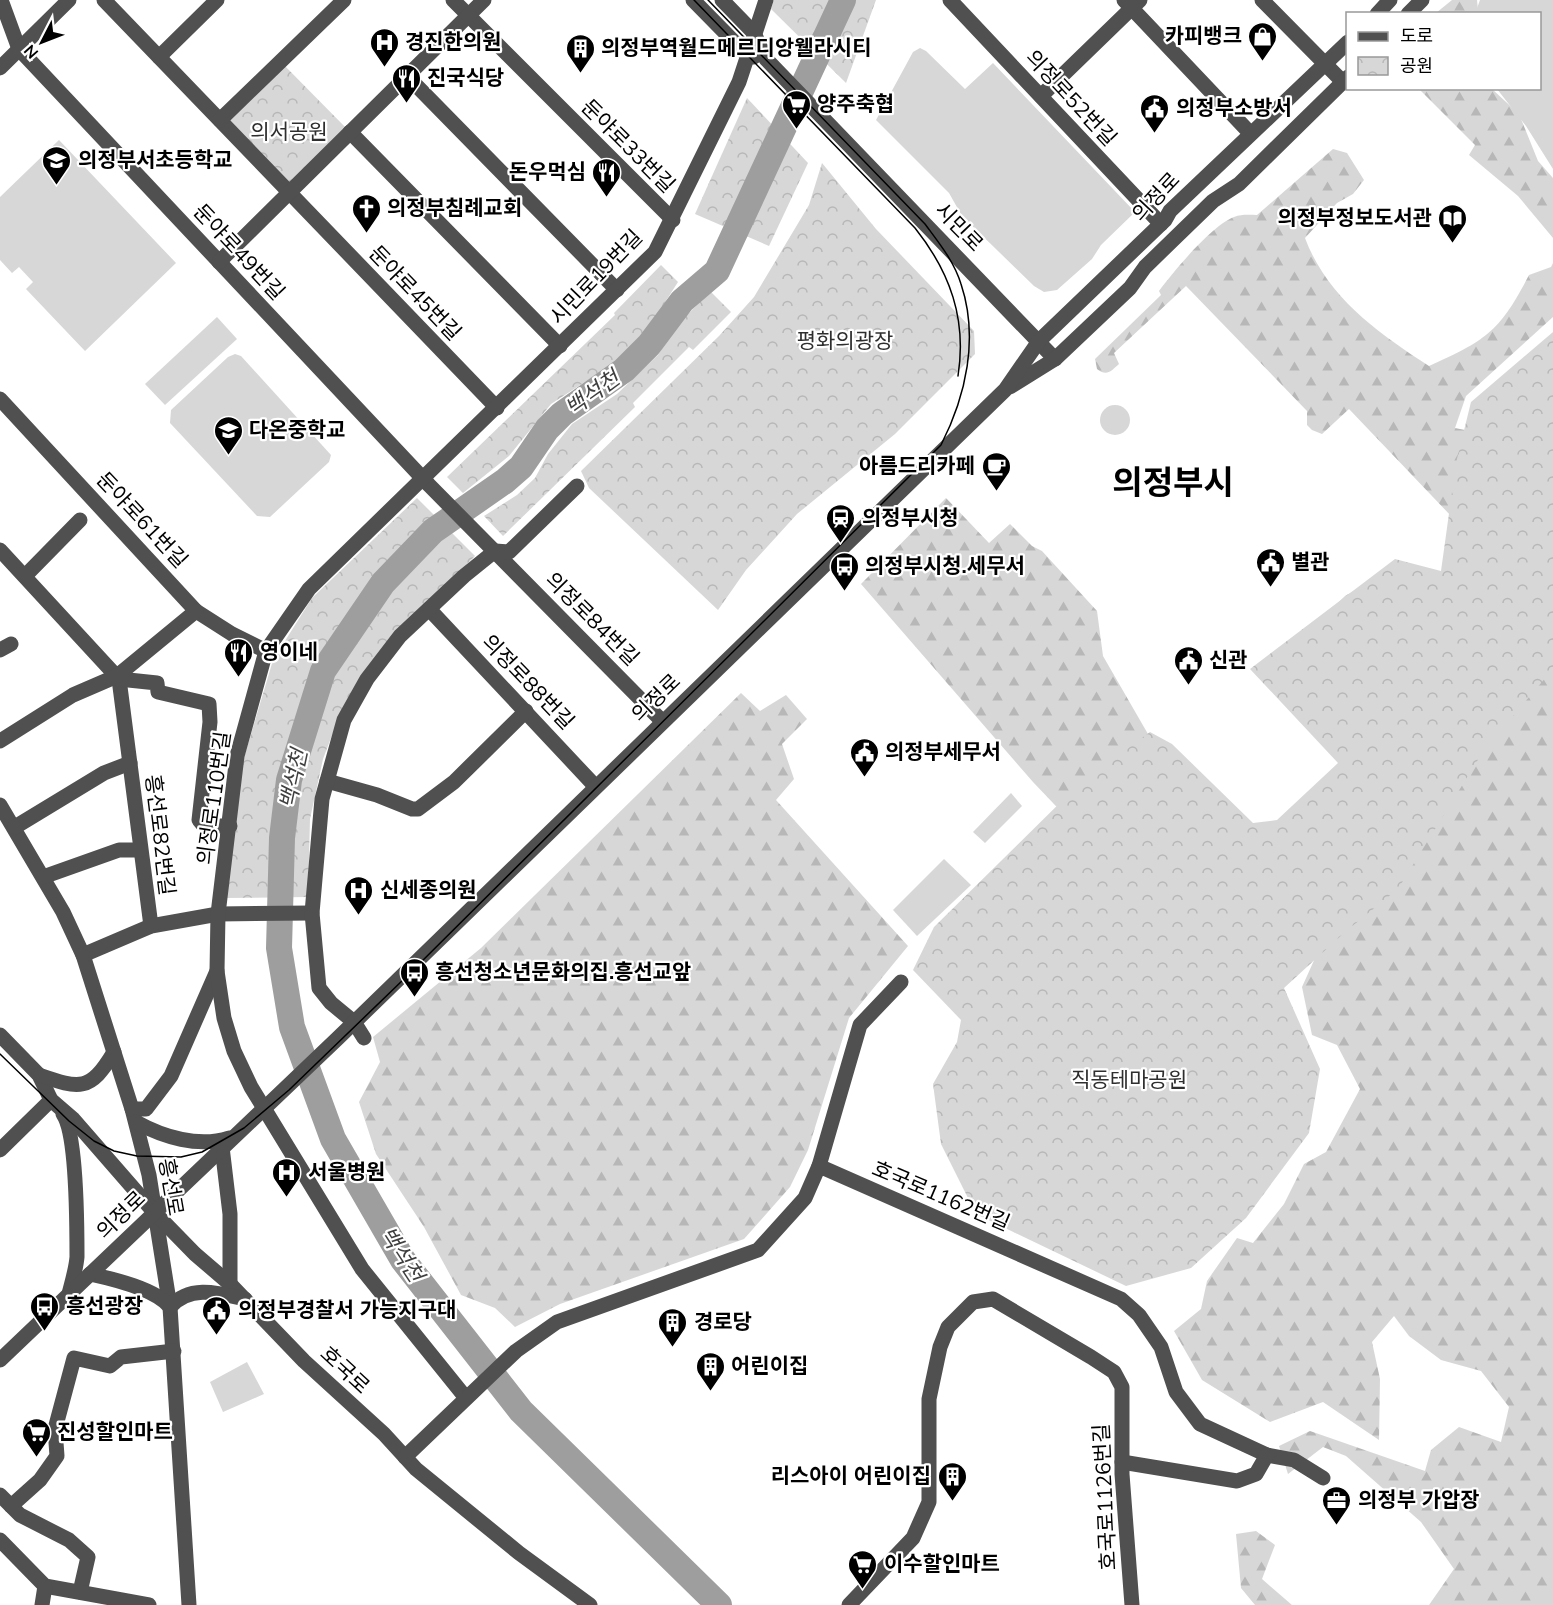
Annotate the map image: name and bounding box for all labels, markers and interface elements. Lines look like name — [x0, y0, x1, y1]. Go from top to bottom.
north arrow — [12, 12, 72, 72]
legend — [1346, 12, 1541, 90]
shop icon: 카피뱅크 — [1247, 20, 1279, 62]
place label: 카피뱅크 — [1165, 22, 1242, 48]
text: 도로 — [1400, 24, 1433, 47]
hospital icon: 경진한의원 — [368, 26, 400, 68]
place label: 경진한의원 — [405, 28, 502, 54]
building icon: 의정부역월드메르디앙웰라시티 — [564, 32, 596, 74]
place label: 의정부역월드메르디앙웰라시티 — [601, 34, 871, 60]
text: N — [19, 41, 42, 63]
street label: 의정로52번길 — [1021, 44, 1123, 151]
text: 공원 — [1400, 54, 1433, 77]
restaurant icon: 진국식당 — [390, 62, 422, 104]
place label: 진국식당 — [427, 64, 504, 90]
supermarket icon: 양주축협 — [780, 88, 812, 130]
place label: 양주축협 — [817, 90, 894, 116]
public building icon: 의정부소방서 — [1139, 92, 1171, 134]
street label: 둔야로33번길 — [576, 93, 681, 198]
place label: 의정부소방서 — [1176, 94, 1292, 120]
park label: 의서공원 — [250, 118, 328, 144]
school or university icon: 의정부서초등학교 — [41, 144, 73, 186]
place label: 의정부서초등학교 — [78, 146, 233, 172]
restaurant icon: 돈우먹심 — [591, 156, 623, 198]
place label: 돈우먹심 — [509, 158, 586, 184]
street label: 의정로 — [1126, 166, 1185, 226]
church icon: 의정부침례교회 — [350, 192, 382, 234]
place label: 의정부침례교회 — [387, 194, 522, 220]
street label: 시민로 — [930, 196, 989, 256]
street label: 둔야로49번길 — [189, 198, 291, 305]
library icon: 의정부정보도서관 — [1437, 202, 1469, 244]
place label: 의정부정보도서관 — [1277, 204, 1432, 230]
street label: 시민로19번길 — [544, 223, 647, 329]
street label: 둔야로45번길 — [364, 239, 467, 345]
park label: 평화의광장 — [797, 327, 893, 353]
water label: 백석천 — [559, 362, 627, 422]
school or university icon: 다온중학교 — [212, 414, 244, 456]
place label: 다온중학교 — [249, 416, 346, 442]
cafe icon: 아름드리카페 — [980, 450, 1012, 492]
place label: 아름드리카페 — [859, 452, 975, 478]
district label: 의정부시 — [1112, 461, 1234, 502]
street label: 둔야로61번길 — [92, 466, 194, 573]
station icon: 의정부시청 — [825, 502, 857, 544]
place label: 의정부시청 — [862, 504, 959, 530]
public building icon: 별관 — [1254, 546, 1286, 588]
place label: 별관 — [1291, 548, 1330, 574]
bus stop icon: 의정부시청.세무서 — [828, 550, 860, 592]
place label: 의정부시청.세무서 — [865, 552, 1025, 578]
street label: 의정로84번길 — [540, 566, 645, 671]
street label: 의정로88번길 — [477, 628, 580, 734]
restaurant icon: 영이네 — [223, 636, 255, 678]
place label: 영이네 — [260, 638, 318, 664]
public building icon: 신관 — [1172, 644, 1204, 686]
place label: 신관 — [1209, 646, 1248, 672]
street label: 의정로 — [625, 668, 685, 727]
street label: 의정로110번길 — [191, 730, 235, 866]
public building icon: 의정부세무서 — [848, 736, 880, 778]
place label: 의정부세무서 — [885, 738, 1001, 764]
water label: 백석천 — [273, 744, 314, 812]
street label: 흥선로82번길 — [141, 773, 181, 897]
hospital icon: 신세종의원 — [343, 874, 375, 916]
place label: 신세종의원 — [380, 876, 477, 902]
bus stop icon: 흥선청소년문화의집.흥선교앞 — [398, 956, 430, 998]
place label: 흥선청소년문화의집.흥선교앞 — [435, 958, 691, 984]
park label: 직동테마공원 — [1071, 1066, 1187, 1092]
street label: 호국로1162번길 — [869, 1154, 1014, 1236]
street label: 흥선로 — [154, 1156, 190, 1218]
hospital icon: 서울병원 — [271, 1156, 303, 1198]
place label: 서울병원 — [308, 1158, 385, 1184]
street label: 의정로 — [90, 1185, 150, 1244]
water label: 백석천 — [374, 1221, 432, 1289]
bus stop icon: 흥선광장 — [29, 1290, 61, 1332]
place label: 흥선광장 — [66, 1292, 143, 1318]
public building icon: 의정부경찰서 가능지구대 — [201, 1294, 233, 1336]
place label: 의정부경찰서 가능지구대 — [238, 1296, 456, 1322]
building icon: 경로당 — [657, 1306, 689, 1348]
place label: 경로당 — [694, 1308, 752, 1334]
street label: 호국로 — [316, 1340, 376, 1399]
building icon: 어린이집 — [694, 1350, 726, 1392]
place label: 어린이집 — [731, 1352, 808, 1378]
supermarket icon: 진성할인마트 — [20, 1416, 52, 1458]
place label: 진성할인마트 — [57, 1418, 173, 1444]
street label: 호국로1126번길 — [1087, 1423, 1121, 1571]
building icon: 리스아이 어린이집 — [936, 1460, 968, 1502]
place label: 리스아이 어린이집 — [771, 1462, 931, 1488]
office icon: 의정부 가압장 — [1321, 1484, 1353, 1526]
place label: 의정부 가압장 — [1358, 1486, 1480, 1512]
supermarket icon: 이수할인마트 — [847, 1548, 879, 1590]
place label: 이수할인마트 — [884, 1550, 1000, 1576]

